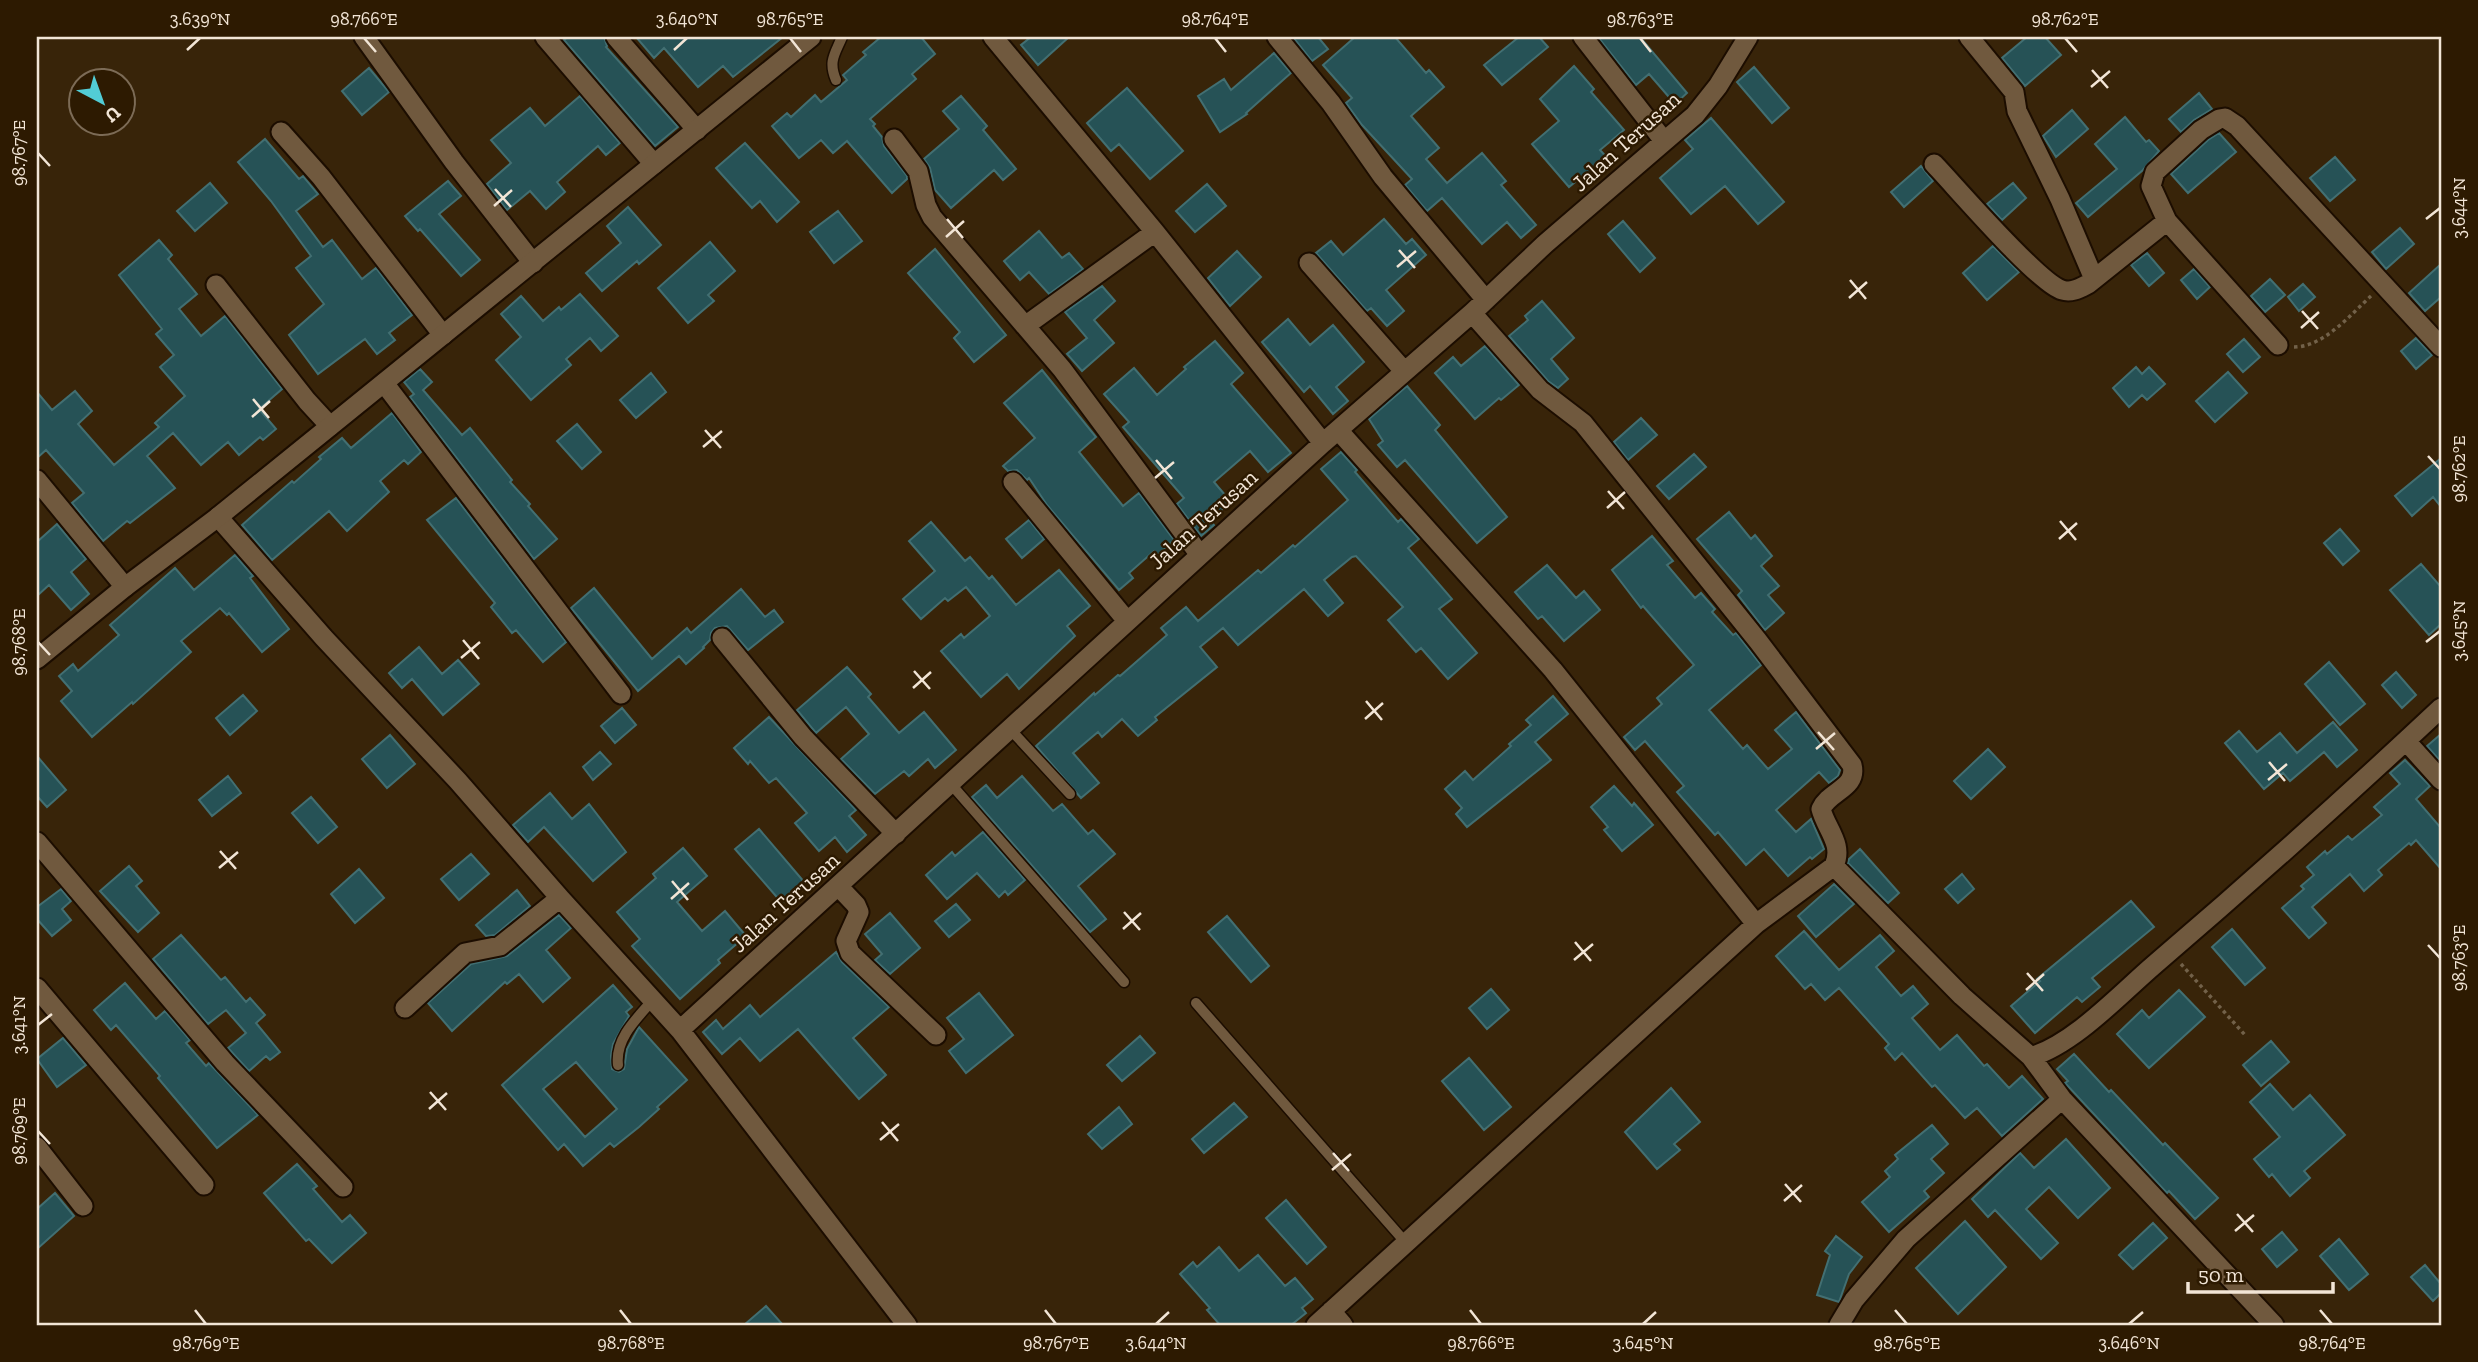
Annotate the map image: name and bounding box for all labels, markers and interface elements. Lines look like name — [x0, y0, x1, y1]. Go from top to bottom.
text: 3.639°N — [170, 8, 230, 30]
text: 98.766°E — [330, 8, 398, 30]
text: 3.640°N — [656, 8, 718, 30]
text: 98.765°E — [757, 8, 823, 30]
text: 98.764°E — [1181, 8, 1249, 30]
text: 98.763°E — [1607, 8, 1673, 30]
text: 98.762°E — [2032, 8, 2099, 30]
north arrow — [66, 66, 136, 136]
street label: Jalan Terusan — [1566, 85, 1686, 197]
text: U — [100, 101, 126, 128]
text: 98.767°E — [8, 120, 30, 186]
text: 3.644°N — [2448, 177, 2470, 239]
text: 98.762°E — [2448, 436, 2470, 503]
street label: Jalan Terusan — [1143, 463, 1263, 575]
text: 3.645°N — [2448, 600, 2470, 662]
text: 98.768°E — [8, 608, 30, 676]
street label: Jalan Terusan — [725, 846, 845, 958]
text: 98.763°E — [2448, 925, 2470, 991]
text: 3.641°N — [8, 996, 30, 1054]
text: 98.769°E — [8, 1097, 30, 1165]
scale bar — [2188, 1250, 2333, 1294]
text: 50 m — [2198, 1262, 2244, 1287]
text: 98.769°E — [172, 1332, 240, 1354]
text: 98.768°E — [597, 1332, 665, 1354]
text: 98.767°E — [1023, 1332, 1089, 1354]
text: 3.644°N — [1125, 1332, 1187, 1354]
text: 98.766°E — [1447, 1332, 1515, 1354]
text: 3.645°N — [1612, 1332, 1674, 1354]
text: 98.765°E — [1874, 1332, 1940, 1354]
text: 3.646°N — [2098, 1332, 2160, 1354]
text: 98.764°E — [2298, 1332, 2366, 1354]

